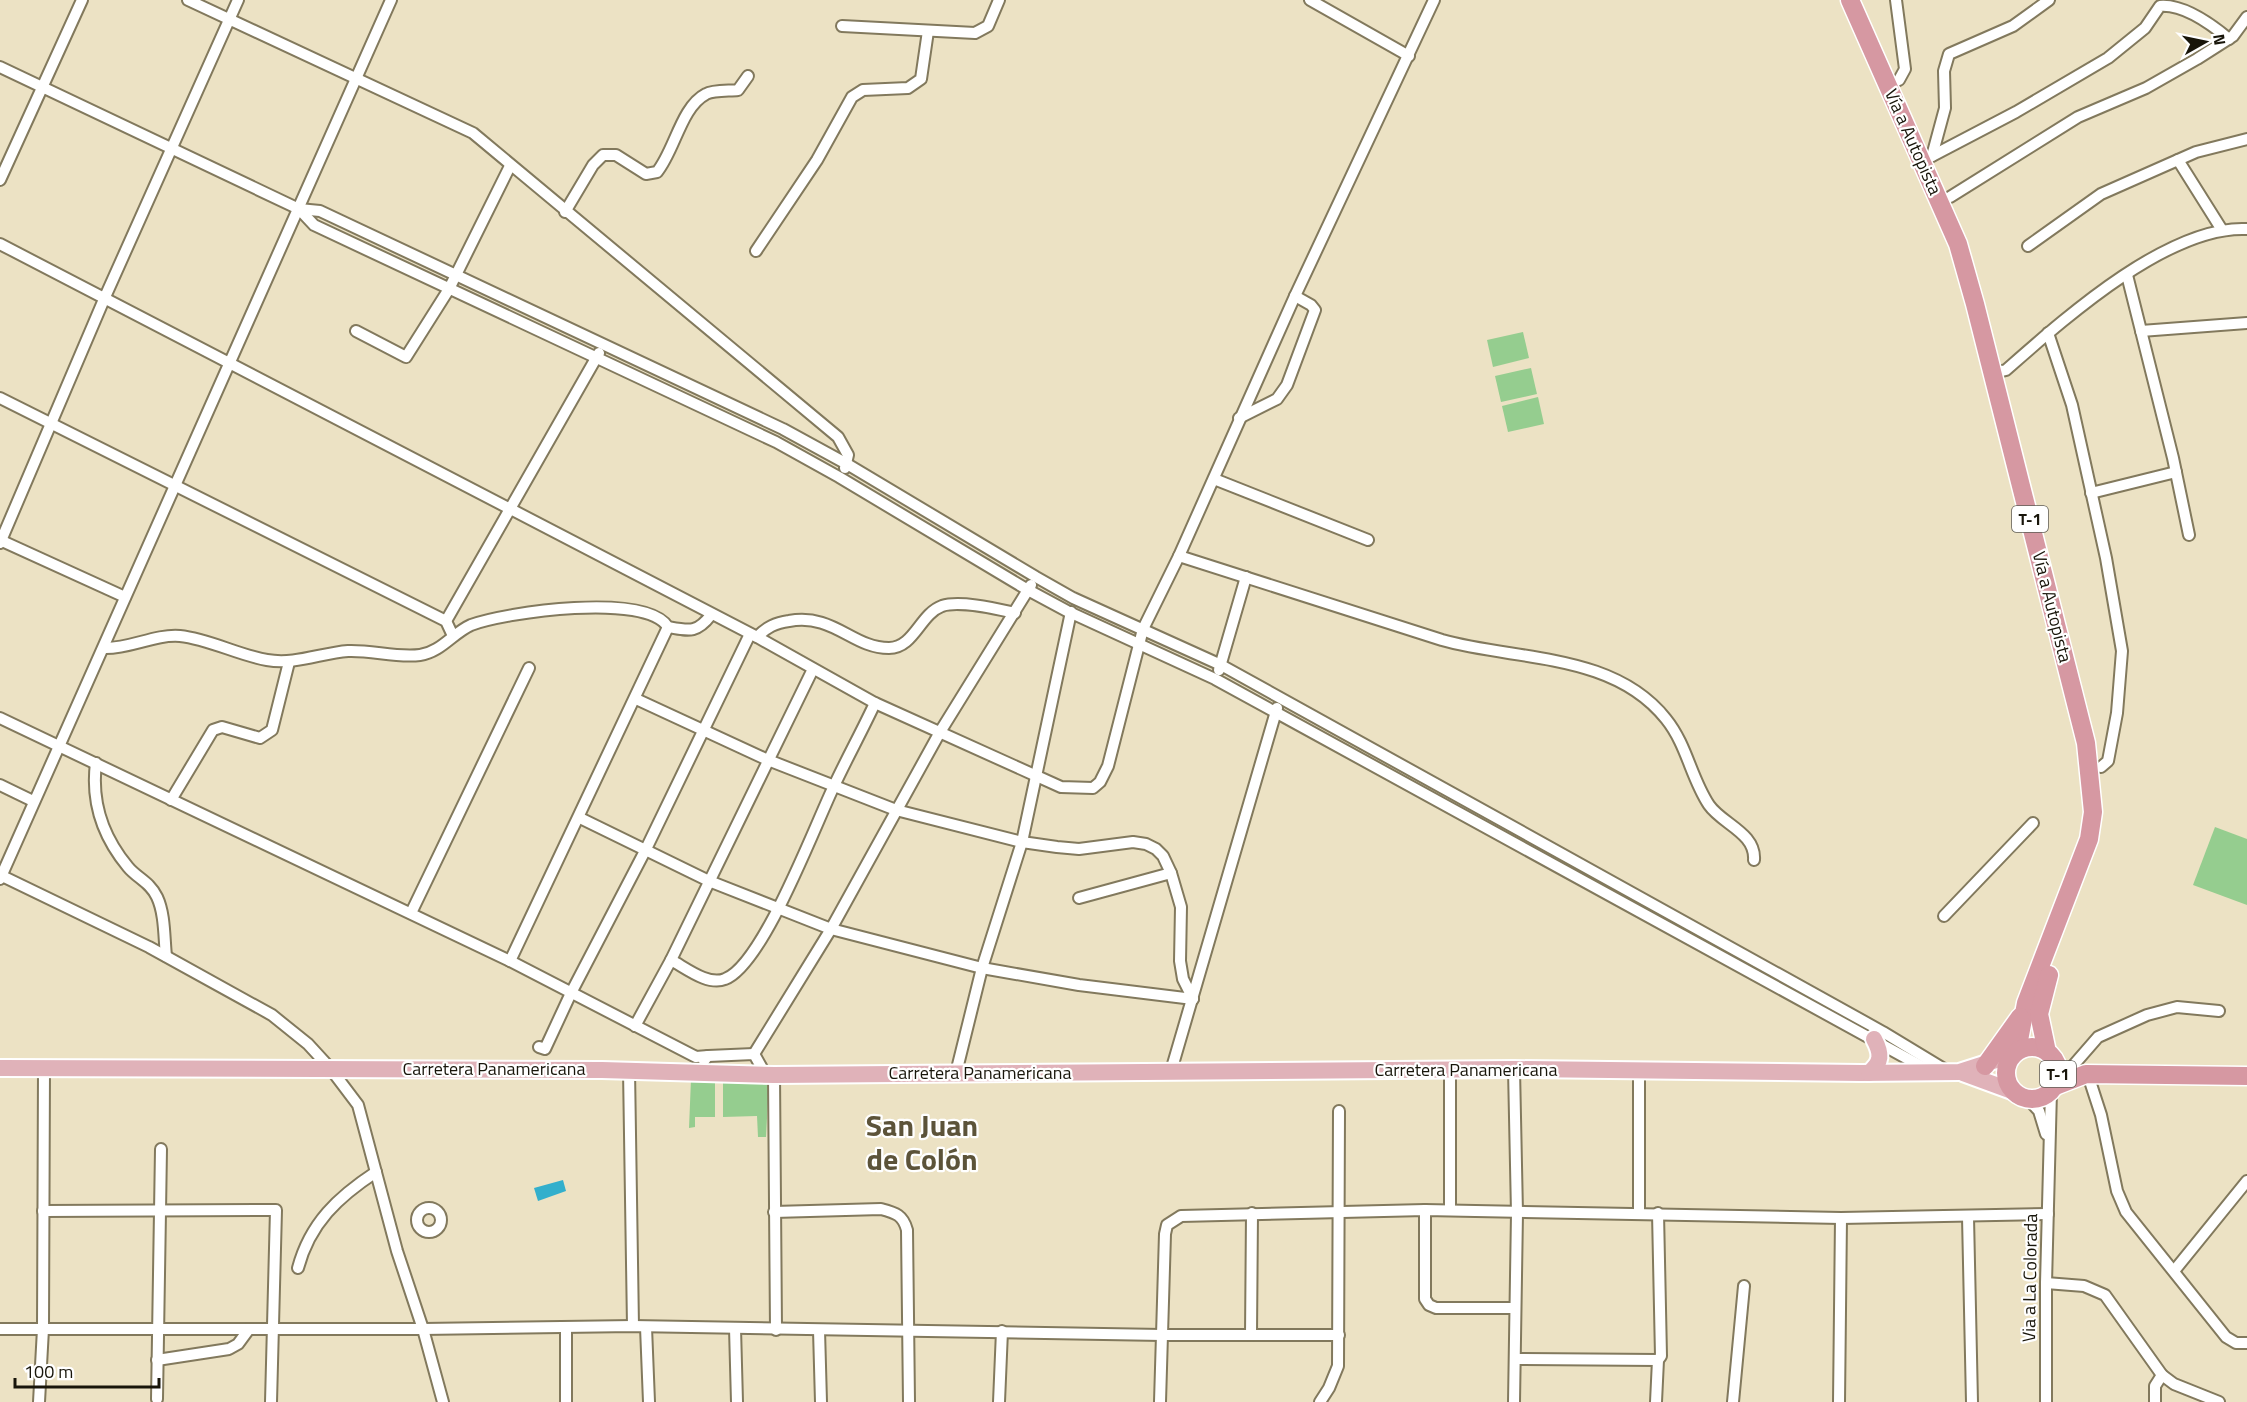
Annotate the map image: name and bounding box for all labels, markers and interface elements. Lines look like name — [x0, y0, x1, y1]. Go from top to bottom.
north arrow — [2175, 12, 2235, 72]
text: N — [2207, 32, 2233, 47]
street label: Vía a Autopista — [1878, 84, 1949, 199]
road number: T-1 — [2012, 506, 2048, 532]
street label: Vía a Autopista — [2026, 548, 2079, 665]
street label: Carretera Panamericana — [403, 1055, 585, 1082]
street label: Carretera Panamericana — [1375, 1056, 1557, 1083]
street label: Carretera Panamericana — [889, 1059, 1071, 1086]
road number: T-1 — [2040, 1061, 2076, 1087]
district label: San Juan de Colón — [866, 1102, 978, 1182]
street label: Via a La Colorada — [2015, 1213, 2044, 1342]
scale bar — [15, 1351, 159, 1389]
text: 100 m — [24, 1358, 73, 1385]

